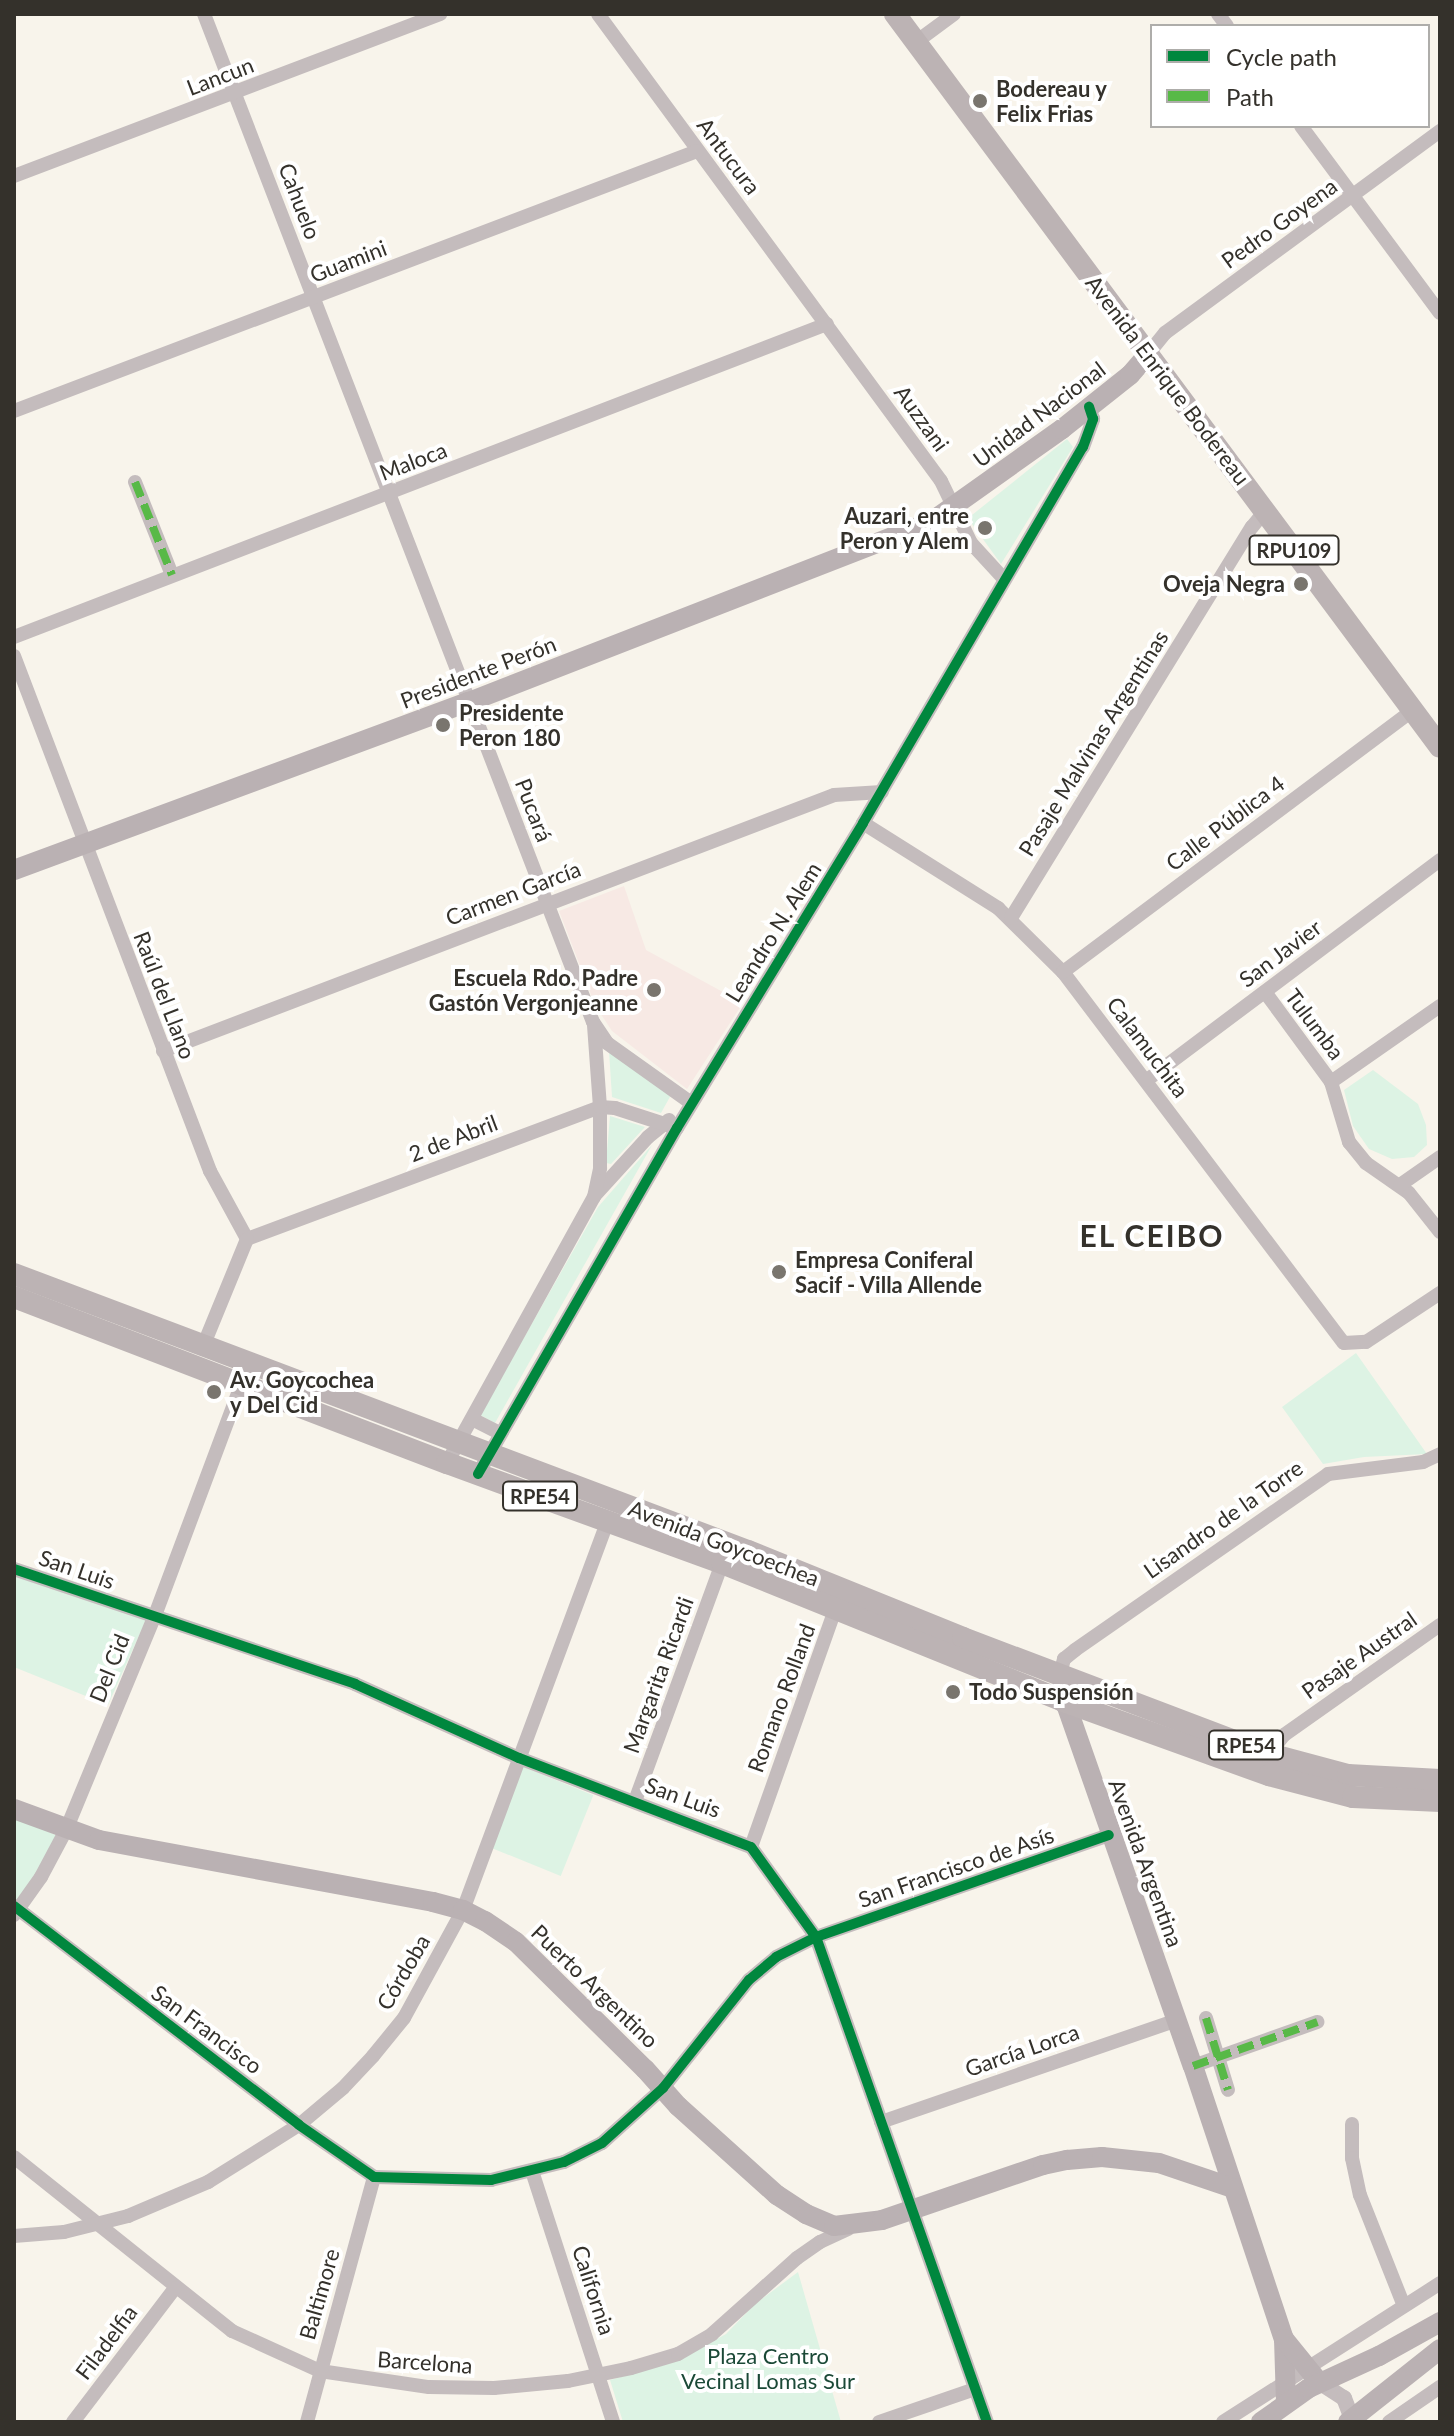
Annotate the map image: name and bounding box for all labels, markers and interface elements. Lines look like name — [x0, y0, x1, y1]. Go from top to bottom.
legend — [1150, 24, 1430, 128]
text: Cycle path — [1226, 42, 1337, 71]
street label: Lancun — [183, 51, 257, 101]
place label: Bodereau y Felix Frias — [996, 75, 1107, 126]
text: Path — [1226, 82, 1274, 111]
marker: Bodereau y Felix Frias — [971, 92, 989, 110]
street label: Antucura — [692, 113, 766, 199]
street label: Cahuelo — [273, 159, 327, 243]
street label: Pedro Goyena — [1216, 172, 1342, 274]
street label: Guamini — [306, 234, 390, 288]
street label: Avenida Enrique Bodereau — [1081, 270, 1255, 490]
street label: Unidad Nacional — [968, 356, 1110, 472]
street label: Auzzani — [889, 380, 955, 456]
street label: Maloca — [376, 436, 450, 486]
place label: Auzari, entre Peron y Alem — [838, 502, 969, 554]
marker: Auzari, entre Peron y Alem — [976, 519, 994, 537]
road number: RPU109 — [1248, 534, 1340, 566]
place label: Oveja Negra — [1163, 571, 1285, 597]
marker: Oveja Negra — [1292, 575, 1310, 593]
street label: Pasaje Malvinas Argentinas — [1012, 625, 1174, 861]
street label: Presidente Perón — [396, 630, 560, 714]
place label: Presidente Peron 180 — [459, 699, 564, 750]
marker: Presidente Peron 180 — [434, 716, 452, 734]
street label: Calle Pública 4 — [1161, 770, 1289, 876]
street label: Pucará — [510, 775, 558, 845]
street label: Carmen García — [442, 855, 584, 931]
street label: Leandro N. Alem — [719, 857, 827, 1007]
street label: San Javier — [1234, 913, 1326, 993]
street label: Raúl del Llano — [129, 927, 201, 1063]
place label: Escuela Rdo. Padre Gastón Vergonjeanne — [428, 964, 638, 1016]
marker: Escuela Rdo. Padre Gastón Vergonjeanne — [645, 981, 663, 999]
street label: Tulumba — [1280, 983, 1350, 1065]
street label: Calamuchita — [1102, 992, 1194, 1102]
street label: 2 de Abril — [405, 1109, 501, 1167]
district label: EL CEIBO — [1079, 1217, 1225, 1253]
place label: Empresa Coniferal Sacif - Villa Allende — [795, 1246, 984, 1298]
marker: Empresa Coniferal Sacif - Villa Allende — [770, 1263, 788, 1281]
place label: Av. Goycochea y Del Cid — [230, 1366, 374, 1418]
marker: Av. Goycochea y Del Cid — [205, 1383, 223, 1401]
street label: Lisandro de la Torre — [1138, 1454, 1308, 1584]
road number: RPE54 — [502, 1480, 578, 1512]
street label: Avenida Goycoechea — [625, 1494, 823, 1592]
street label: San Luis — [36, 1544, 118, 1594]
street label: Margarita Ricardi — [617, 1593, 699, 1757]
street label: Pasaje Austral — [1296, 1605, 1422, 1705]
street label: Romano Rolland — [742, 1620, 820, 1776]
street label: Del Cid — [83, 1630, 135, 1706]
place label: Todo Suspensión — [969, 1679, 1134, 1705]
marker: Todo Suspensión — [944, 1683, 962, 1701]
road number: RPE54 — [1208, 1729, 1284, 1761]
street label: San Luis — [642, 1771, 724, 1823]
street label: Avenida Argentina — [1103, 1775, 1189, 1951]
street label: San Francisco de Asís — [854, 1821, 1058, 1913]
street label: Puerto Argentino — [526, 1919, 664, 2053]
street label: Córdoba — [371, 1930, 435, 2014]
street label: San Francisco — [147, 1979, 267, 2079]
street label: García Lorca — [962, 2018, 1082, 2082]
street label: California — [567, 2242, 621, 2338]
street label: Baltimore — [293, 2245, 345, 2343]
street label: Filadelfia — [69, 2300, 143, 2384]
park label: Plaza Centro Vecinal Lomas Sur — [681, 2342, 855, 2394]
street label: Barcelona — [377, 2346, 473, 2378]

